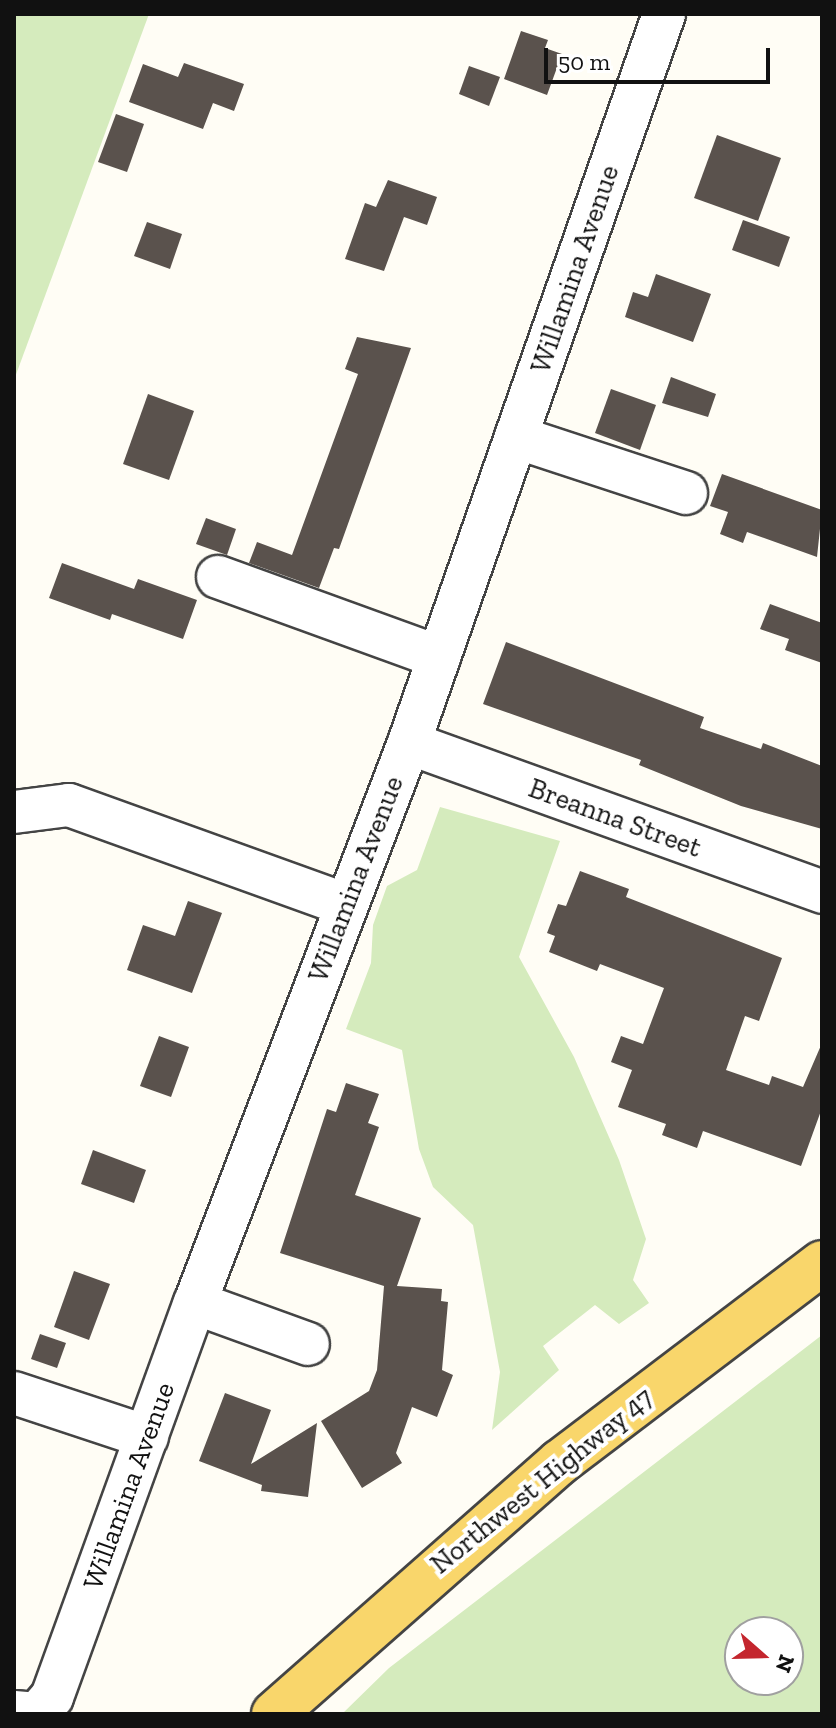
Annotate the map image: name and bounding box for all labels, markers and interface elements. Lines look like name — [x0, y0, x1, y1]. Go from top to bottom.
scale bar — [548, 32, 774, 82]
text: 50 m — [558, 47, 610, 76]
street label: Willamina Avenue — [524, 160, 626, 378]
street label: Willamina Avenue — [301, 771, 411, 987]
street label: Breanna Street — [524, 771, 706, 865]
street label: Willamina Avenue — [76, 1378, 182, 1594]
street label: Northwest Highway 47 — [424, 1381, 660, 1581]
north arrow — [724, 1616, 804, 1696]
text: N — [770, 1651, 801, 1676]

